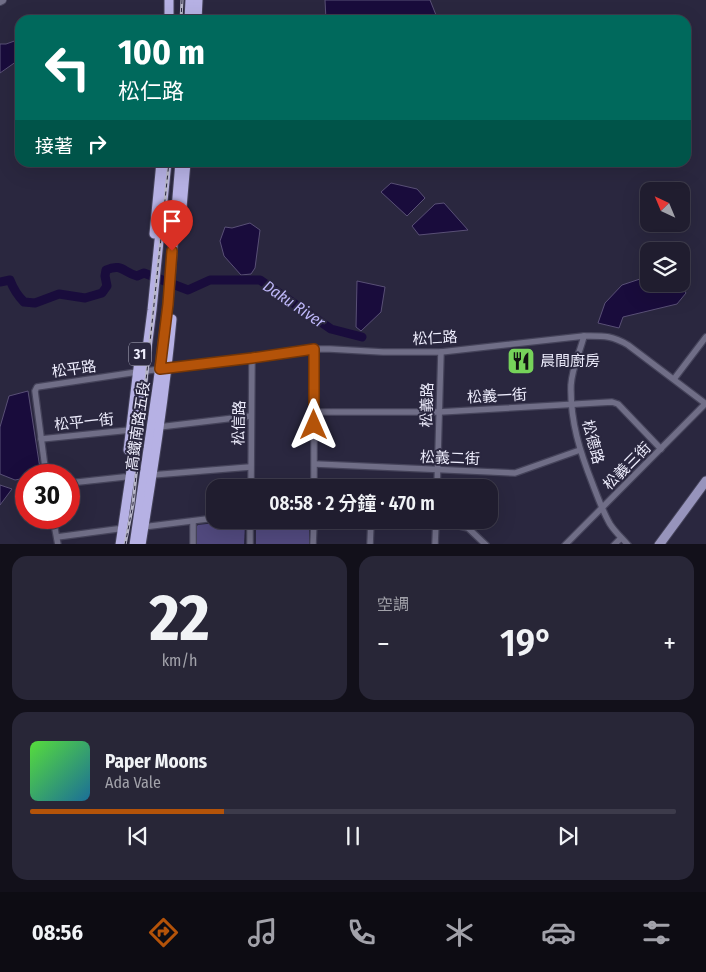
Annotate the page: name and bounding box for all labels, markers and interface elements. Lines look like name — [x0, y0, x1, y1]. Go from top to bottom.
text: 100 m — [118, 31, 205, 73]
icon: left — [35, 35, 100, 100]
text: 松仁路 — [118, 78, 184, 105]
icon: right — [83, 130, 111, 158]
text: 接著 — [35, 135, 73, 158]
north arrow — [640, 182, 690, 232]
map controls — [640, 182, 690, 292]
pin — [151, 200, 193, 251]
icon: arrive — [158, 207, 186, 235]
button: layers — [640, 242, 690, 292]
water label: Daku River — [259, 276, 329, 332]
street label: 松仁路 — [412, 328, 458, 348]
road number: 31 — [129, 342, 151, 366]
restaurant icon: 晨間廚房 — [506, 346, 536, 376]
place label: 晨間廚房 — [540, 352, 600, 370]
street label: 松平路 — [50, 357, 98, 381]
street label: 高鐵南路五段 — [123, 380, 153, 472]
street label: 松義路 — [418, 382, 436, 428]
street label: 松義一街 — [467, 385, 527, 407]
position arrow — [287, 398, 339, 450]
street label: 松信路 — [230, 400, 248, 446]
street label: 松平一街 — [53, 410, 115, 434]
street label: 松德路 — [578, 418, 608, 466]
street label: 松義三街 — [599, 438, 655, 494]
street label: 松義二街 — [420, 448, 480, 468]
speed limit sign: 30 — [15, 464, 80, 529]
text: 08:58 · 2 分鐘 · 470 m — [269, 492, 435, 515]
text: 22 — [149, 579, 210, 657]
text: 空調 — [377, 595, 409, 614]
text: 19° — [500, 620, 553, 666]
text: − — [377, 627, 390, 660]
text: + — [663, 627, 676, 660]
text: km/h — [162, 651, 197, 670]
text: Paper Moons — [105, 750, 207, 773]
text: Ada Vale — [105, 773, 161, 792]
icon: previous — [124, 822, 152, 850]
icon: pause — [339, 822, 367, 850]
icon: next — [554, 822, 582, 850]
icon: directions — [146, 915, 181, 950]
icon: music — [245, 915, 280, 950]
icon: phone — [344, 915, 379, 950]
icon: climate — [442, 915, 477, 950]
icon: car — [541, 915, 576, 950]
icon: filters — [639, 915, 674, 950]
text: 08:56 — [32, 919, 83, 946]

